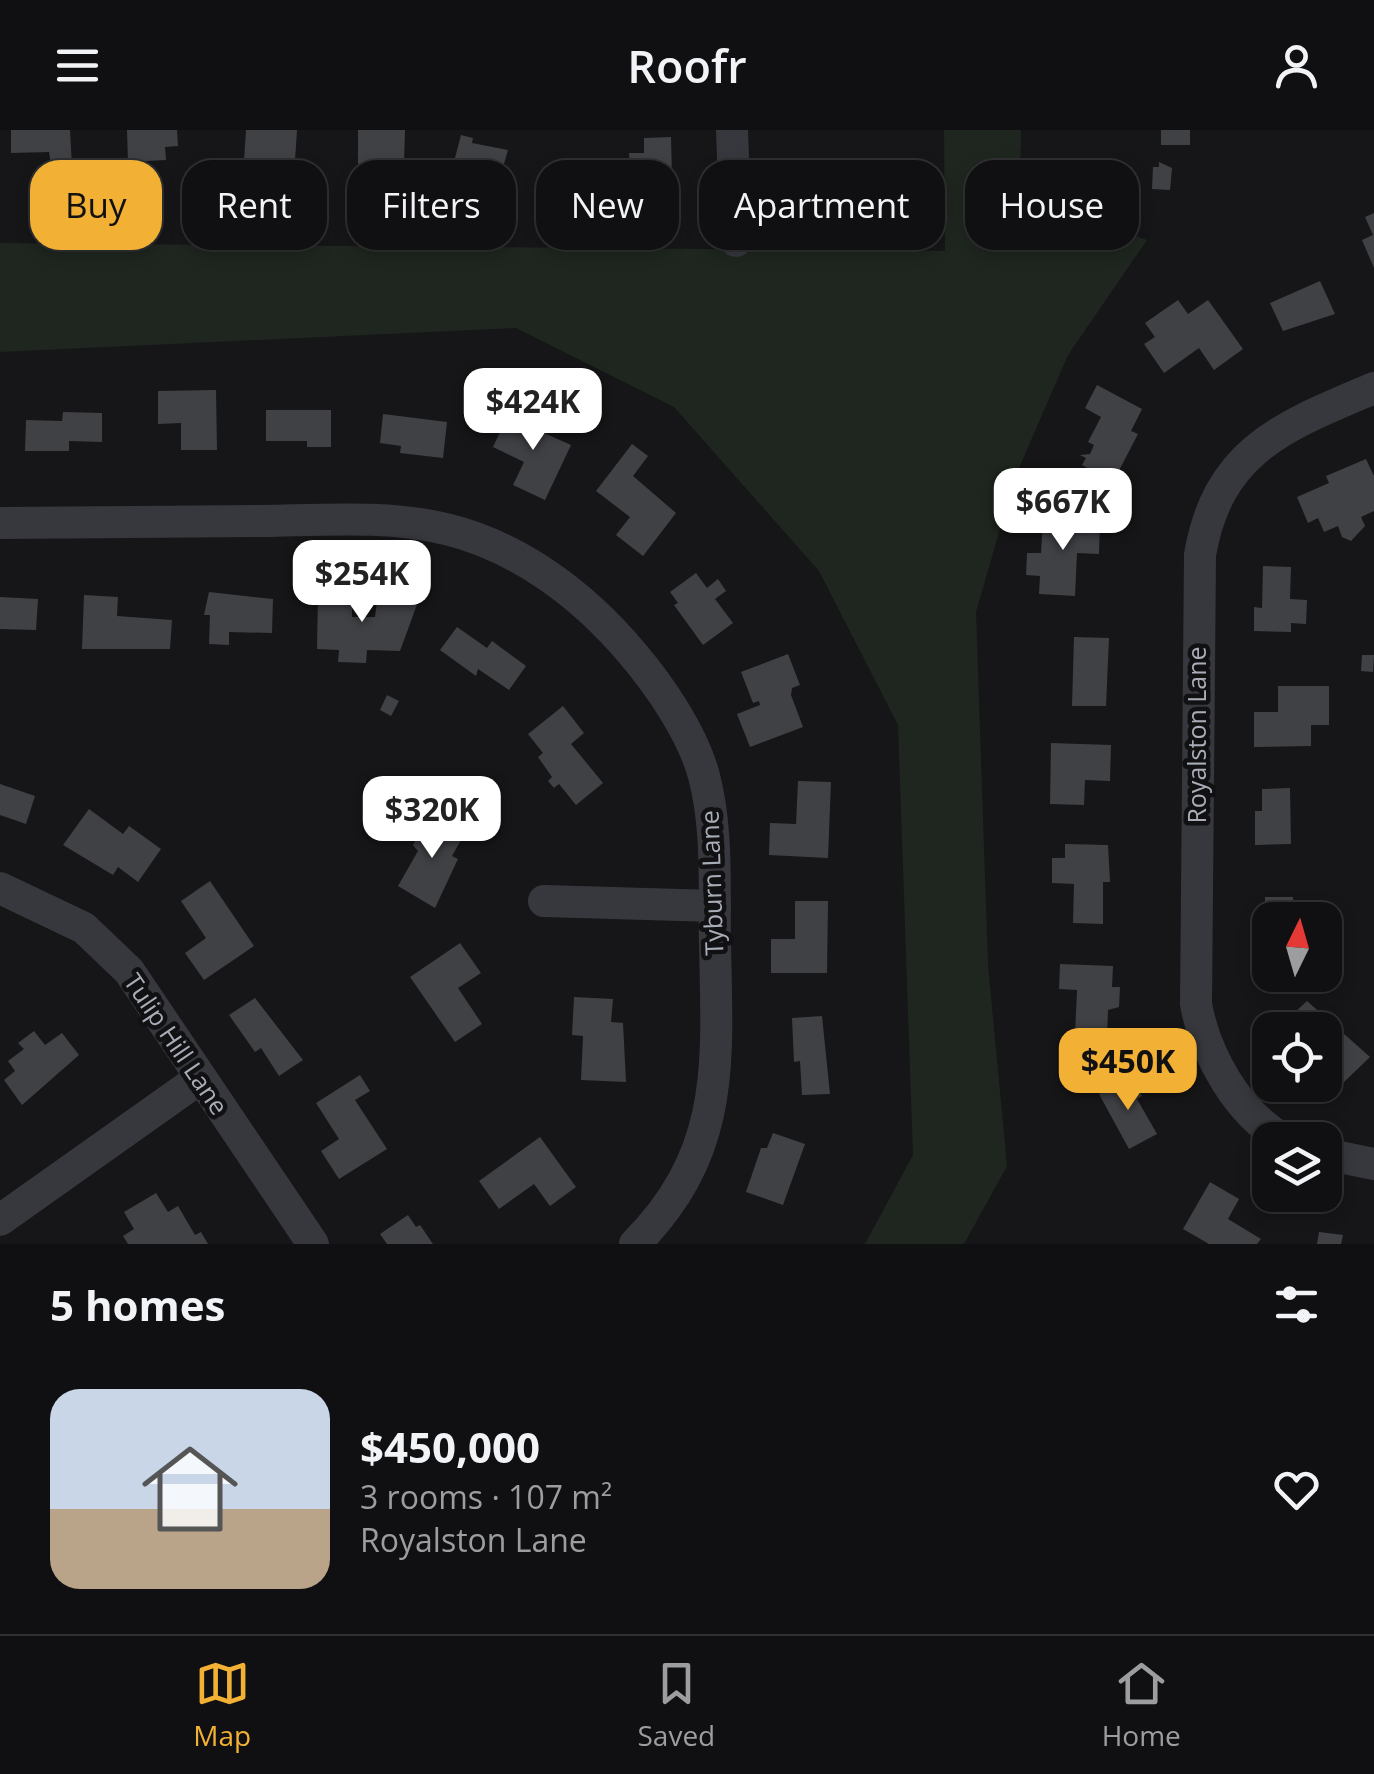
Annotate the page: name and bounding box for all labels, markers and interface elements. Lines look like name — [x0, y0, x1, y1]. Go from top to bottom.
text: Roofr — [627, 35, 747, 96]
icon: menu — [50, 38, 105, 93]
icon: person — [1269, 38, 1324, 93]
chip: Buy — [30, 160, 162, 250]
chip: Rent — [182, 160, 327, 250]
chip: Filters — [347, 160, 516, 250]
chip: New — [536, 160, 679, 250]
chip: Apartment — [699, 160, 945, 250]
chip: House — [965, 160, 1139, 250]
pin: $424K — [463, 368, 603, 453]
text: $424K — [486, 379, 580, 422]
pin: $667K — [993, 468, 1133, 553]
text: $667K — [1016, 479, 1110, 522]
pin: $254K — [292, 540, 432, 625]
text: $254K — [315, 551, 409, 594]
street label: Royalston Lane — [1179, 646, 1213, 824]
pin: $320K — [362, 776, 502, 861]
text: $320K — [385, 787, 479, 830]
street label: Tyburn Lane — [691, 810, 731, 956]
north arrow — [1252, 902, 1342, 992]
map controls — [1252, 902, 1342, 1212]
street label: Tulip Hill Lane — [117, 966, 237, 1121]
button: locate — [1252, 1012, 1342, 1102]
pin: $450K — [1058, 1028, 1198, 1113]
text: $450K — [1081, 1039, 1175, 1082]
button: layers — [1252, 1122, 1342, 1212]
text: 5 homes — [50, 1276, 225, 1333]
icon: filters — [1269, 1277, 1324, 1332]
text: $450,000 — [360, 1418, 540, 1475]
icon: home — [130, 1429, 250, 1549]
icon: heart — [1269, 1462, 1324, 1517]
text: 3 rooms · 107 m² — [360, 1475, 612, 1518]
text: Royalston Lane — [360, 1518, 587, 1561]
tab: Map — [193, 1656, 251, 1754]
tab: Saved — [637, 1656, 715, 1754]
tab: Home — [1102, 1656, 1181, 1754]

